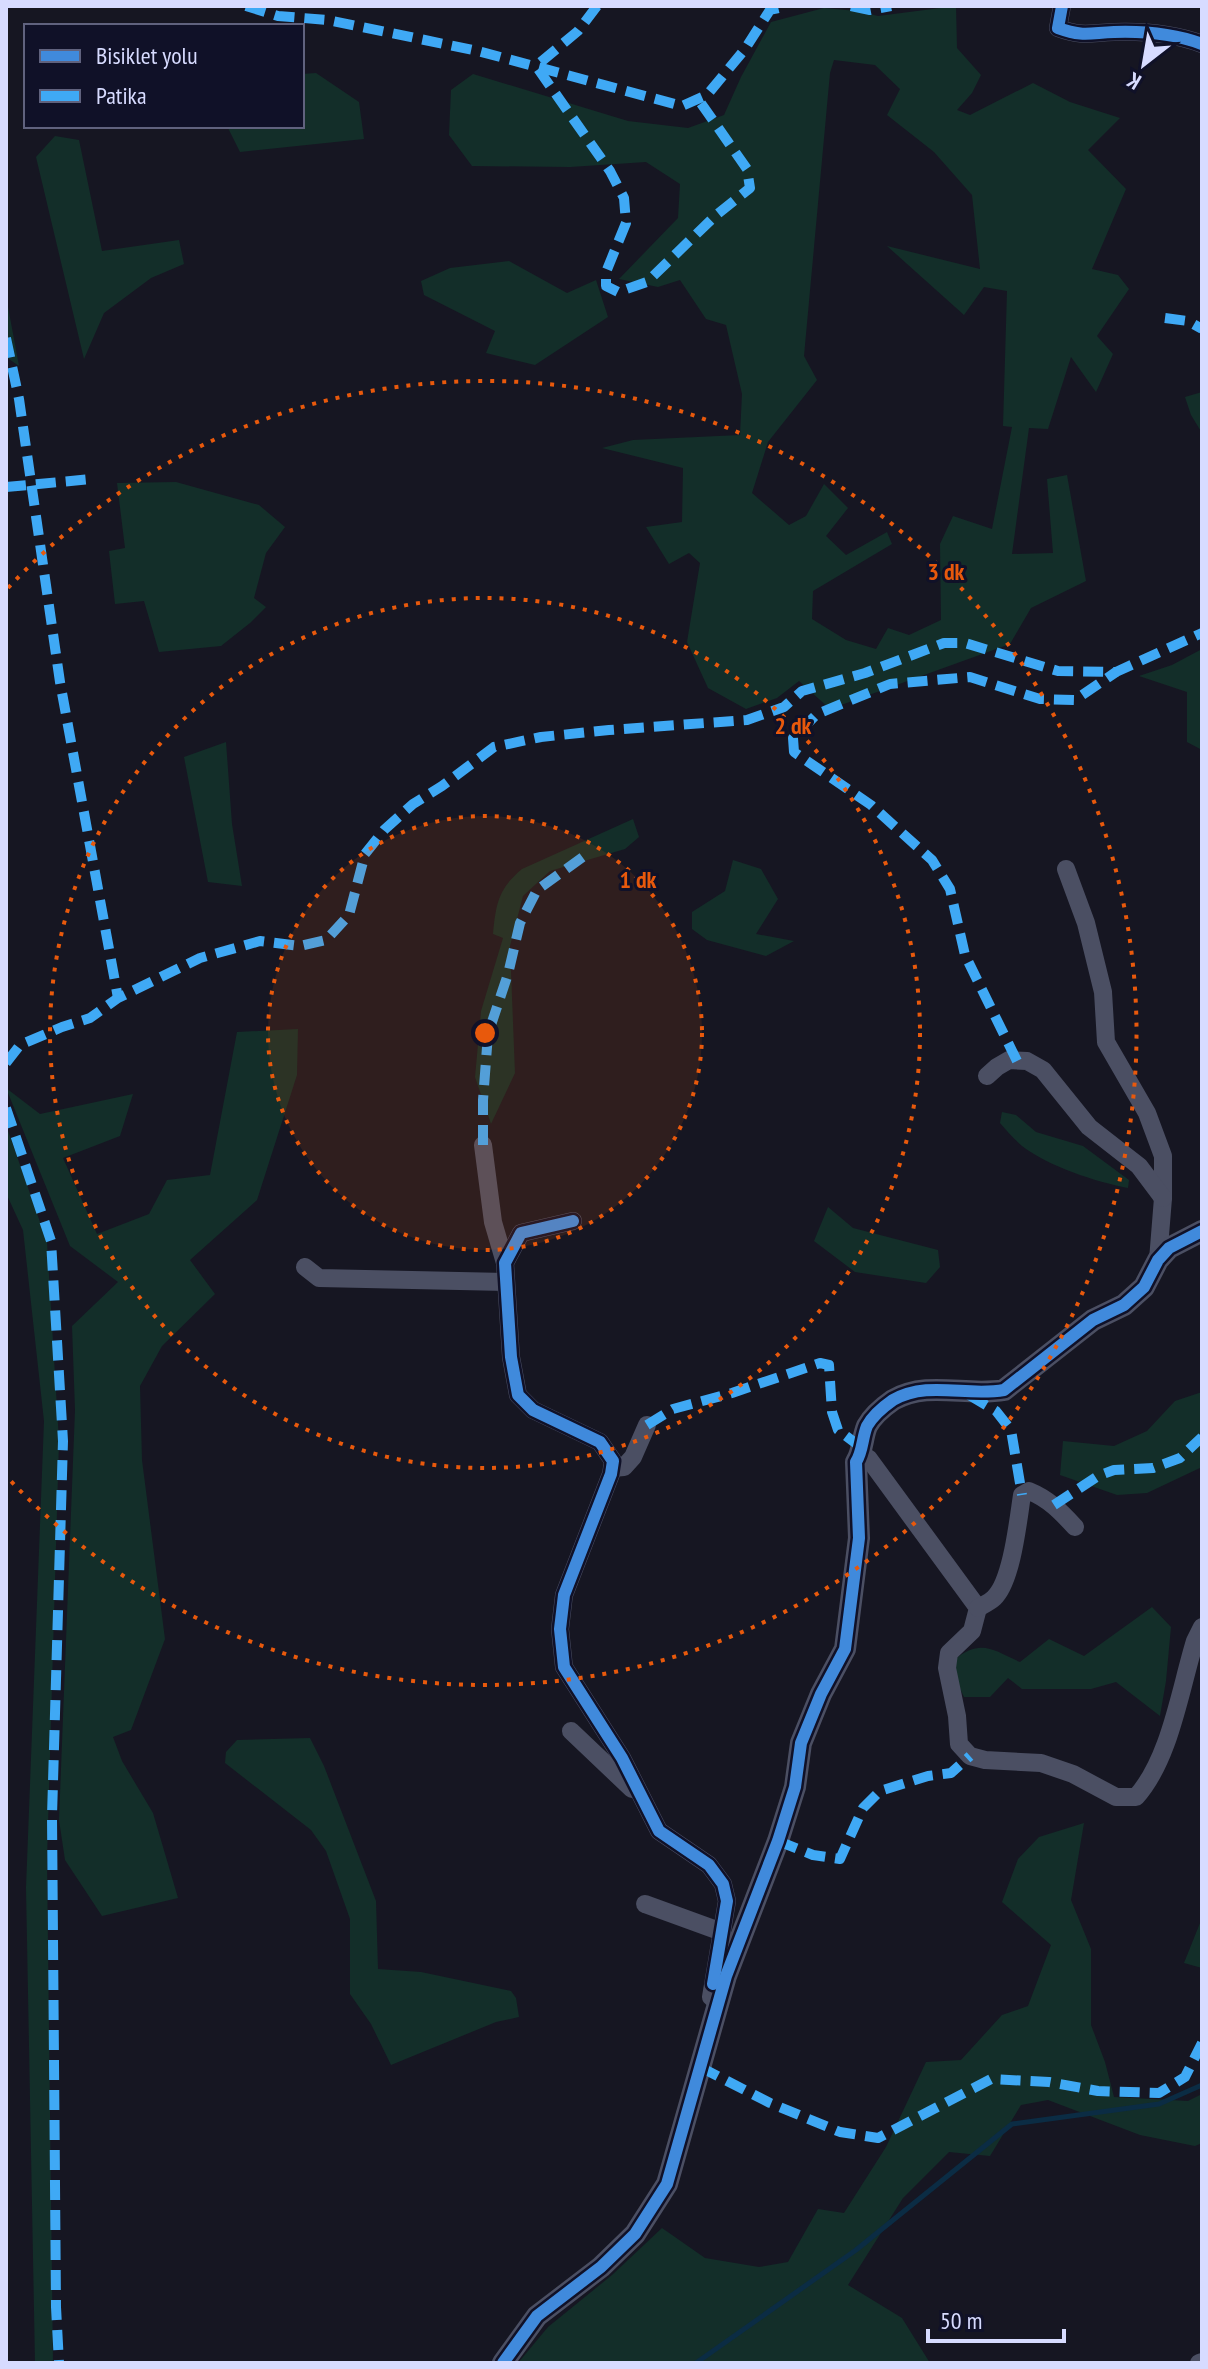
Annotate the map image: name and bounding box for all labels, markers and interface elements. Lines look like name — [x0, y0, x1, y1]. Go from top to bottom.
legend — [24, 24, 304, 128]
north arrow — [1104, 24, 1184, 104]
text: Bisiklet yolu — [96, 40, 198, 71]
text: K — [1121, 66, 1146, 96]
text: Patika — [96, 80, 147, 111]
text: 3 dk — [928, 556, 965, 587]
text: 2 dk — [775, 710, 812, 741]
text: 1 dk — [620, 864, 657, 895]
centre of rings — [471, 1019, 499, 1047]
scale bar — [928, 2293, 1064, 2343]
text: 50 m — [940, 2305, 982, 2336]

